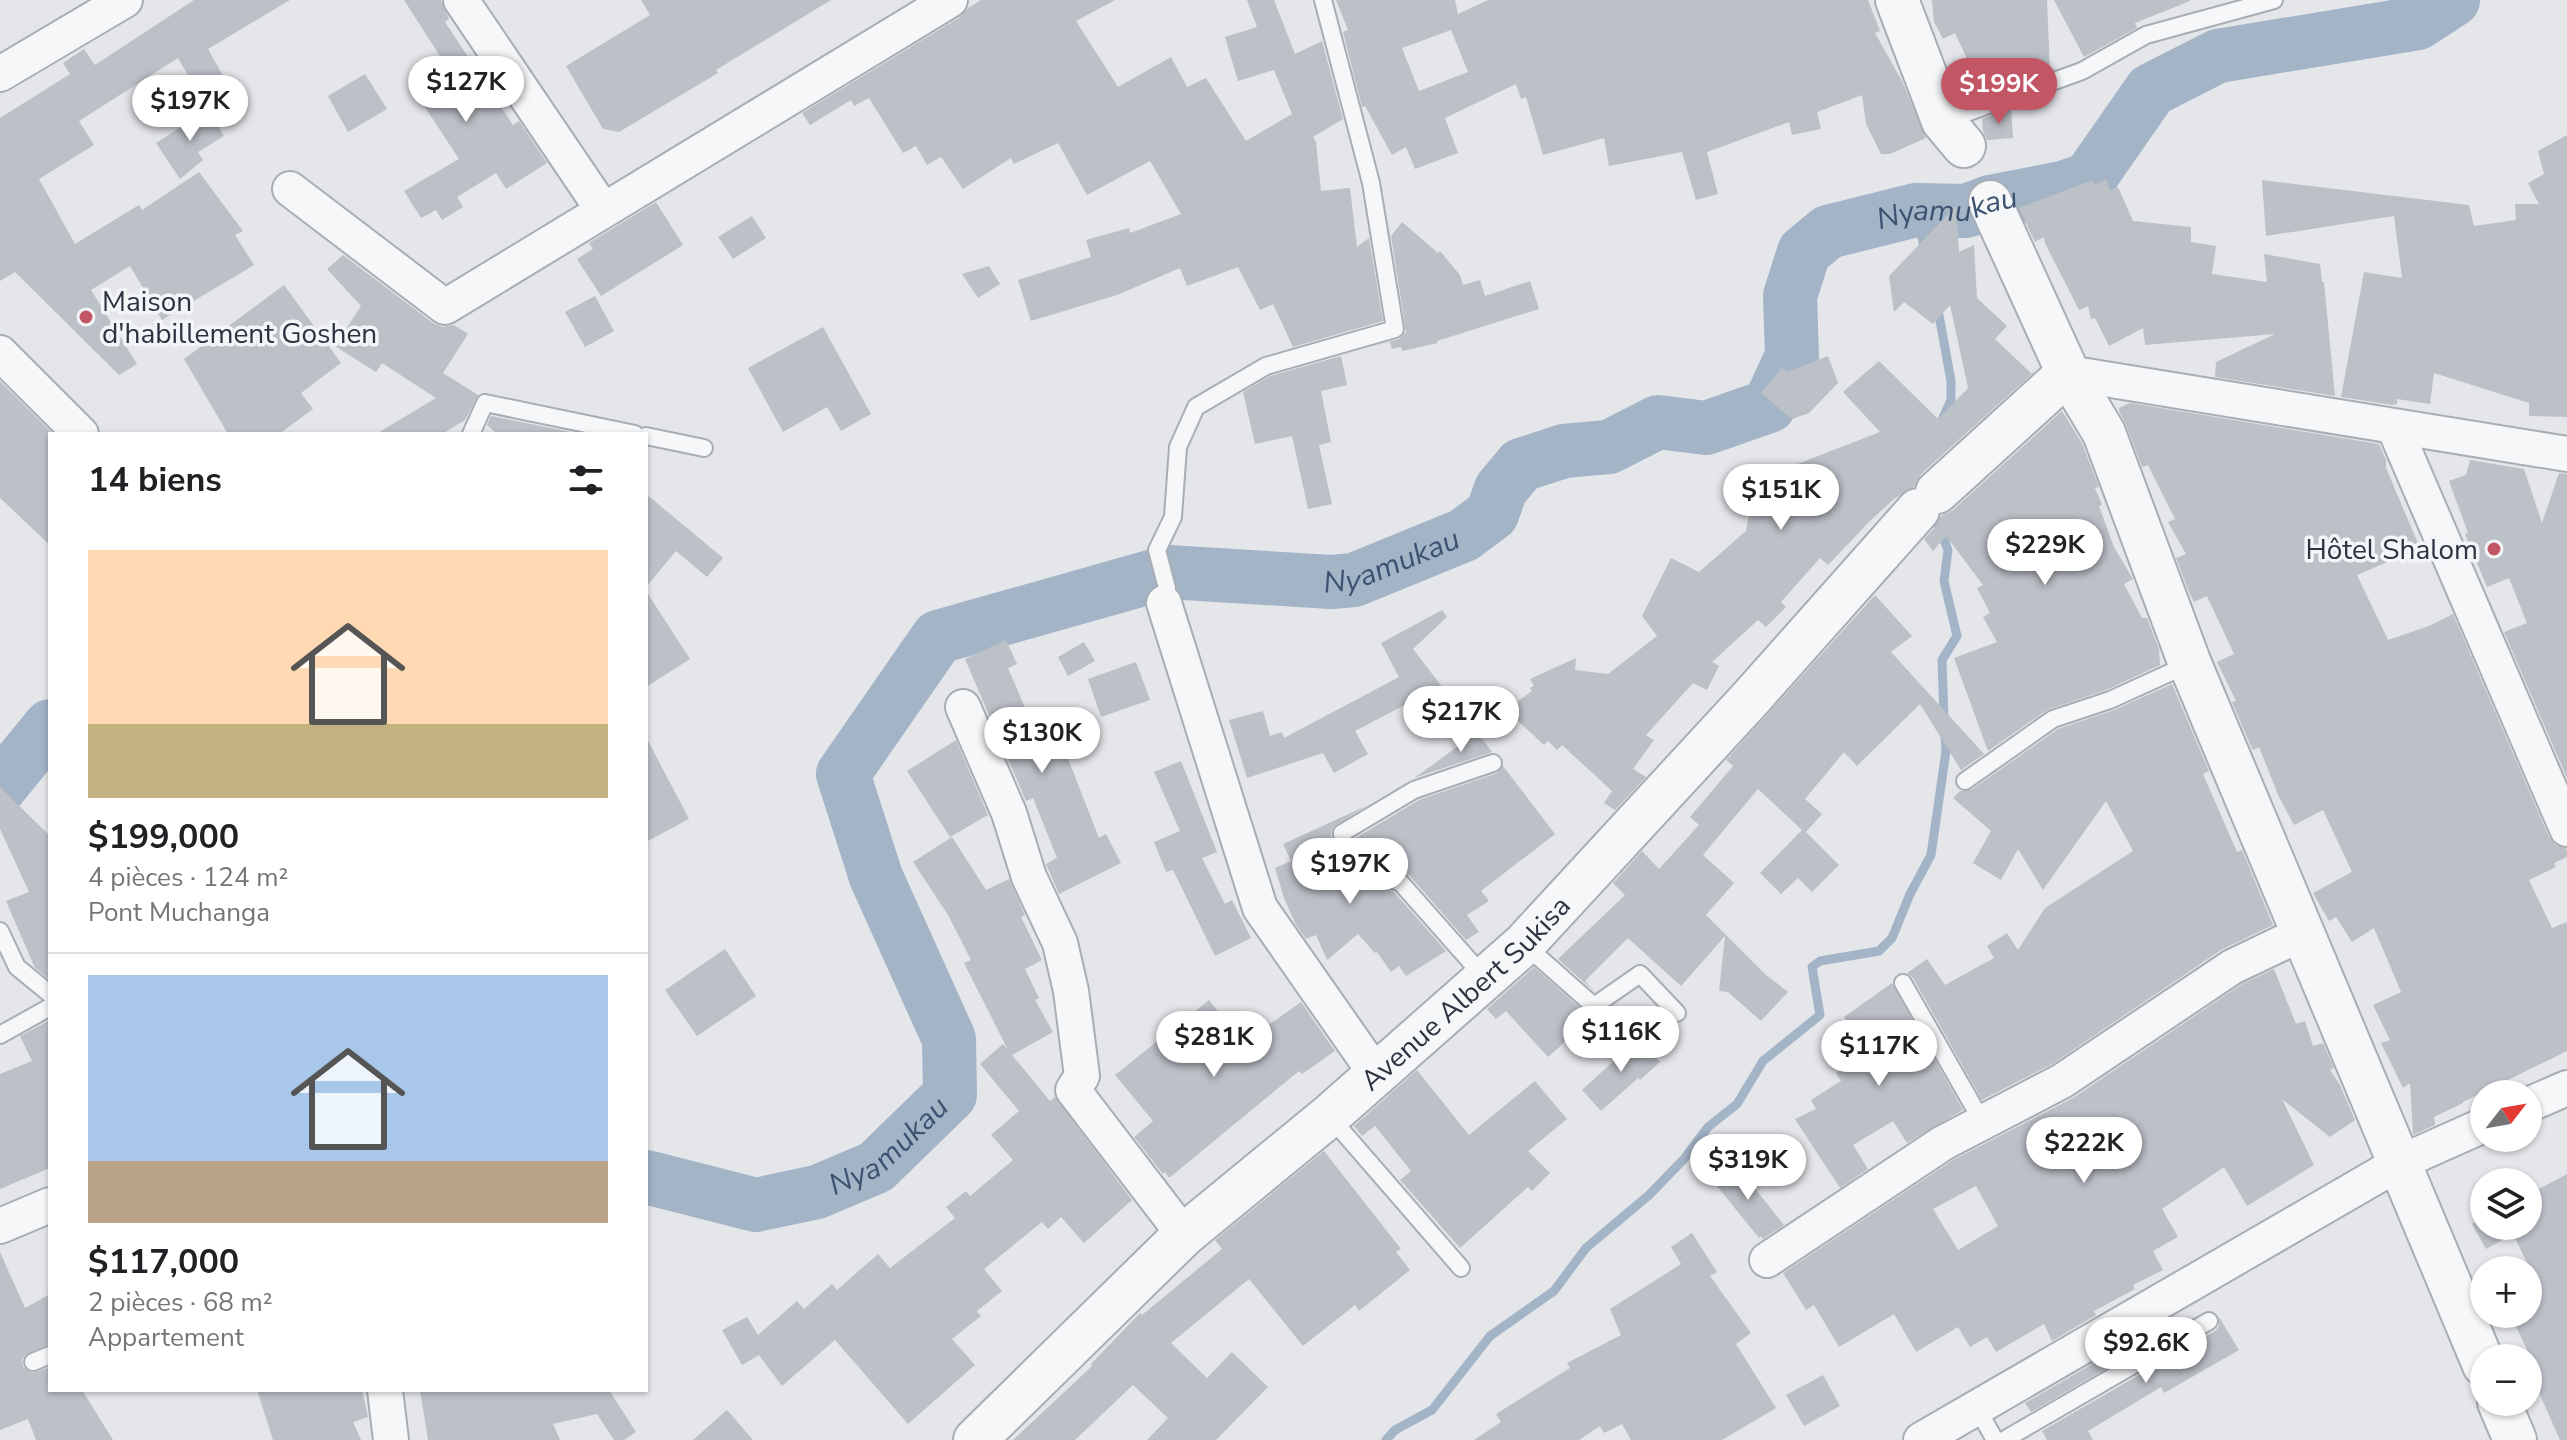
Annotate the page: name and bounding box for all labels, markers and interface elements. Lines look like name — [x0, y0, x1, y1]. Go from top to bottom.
pin: $127K — [410, 56, 522, 124]
pin: $199K — [1943, 58, 2055, 126]
text: $127K — [426, 64, 506, 99]
text: $199K — [1959, 66, 2039, 101]
pin: $197K — [134, 75, 246, 143]
text: $197K — [150, 83, 230, 118]
water label: Nyamukau — [1872, 177, 2021, 240]
place label: Maison d'habillement Goshen — [102, 283, 377, 353]
marker: Maison d'habillement Goshen — [77, 308, 95, 326]
text: 14 biens — [88, 457, 222, 503]
icon: filters — [564, 458, 608, 502]
pin: $151K — [1725, 464, 1837, 532]
text: $151K — [1741, 472, 1821, 507]
water label: Nyamukau — [1322, 519, 1466, 604]
pin: $229K — [1989, 519, 2101, 587]
text: $229K — [2005, 527, 2085, 562]
place label: Hôtel Shalom — [2306, 531, 2478, 569]
marker: Hôtel Shalom — [2485, 540, 2503, 558]
icon: home — [276, 602, 420, 746]
pin: $217K — [1405, 686, 1517, 754]
text: $217K — [1421, 694, 1501, 729]
pin: $130K — [986, 707, 1098, 775]
text: $130K — [1002, 715, 1082, 750]
text: $199,000 — [88, 814, 239, 860]
pin: $197K — [1294, 838, 1406, 906]
text: $197K — [1310, 846, 1390, 881]
text: 4 pièces · 124 m² — [88, 860, 288, 895]
street label: Avenue Albert Sukisa — [1353, 888, 1579, 1099]
text: Pont Muchanga — [88, 895, 270, 930]
pin: $116K — [1565, 1006, 1677, 1074]
pin: $281K — [1158, 1011, 1270, 1079]
text: $116K — [1581, 1014, 1661, 1049]
text: $281K — [1174, 1019, 1254, 1054]
pin: $117K — [1823, 1020, 1935, 1088]
icon: home — [276, 1027, 420, 1171]
text: $117K — [1839, 1028, 1919, 1063]
north arrow — [2470, 1080, 2542, 1152]
map controls — [2470, 1080, 2542, 1416]
water label: Nyamukau — [823, 1087, 958, 1206]
pin: $222K — [2028, 1117, 2140, 1185]
text: $222K — [2044, 1125, 2124, 1160]
pin: $319K — [1692, 1134, 1804, 1202]
text: $319K — [1708, 1142, 1788, 1177]
button: layers — [2470, 1168, 2542, 1240]
text: $117,000 — [88, 1239, 239, 1285]
button: + — [2470, 1256, 2542, 1328]
text: 2 pièces · 68 m² — [88, 1285, 273, 1320]
pin: $92.6K — [2081, 1317, 2211, 1385]
text: Appartement — [88, 1320, 244, 1355]
text: $92.6K — [2103, 1325, 2189, 1360]
button: − — [2470, 1344, 2542, 1416]

